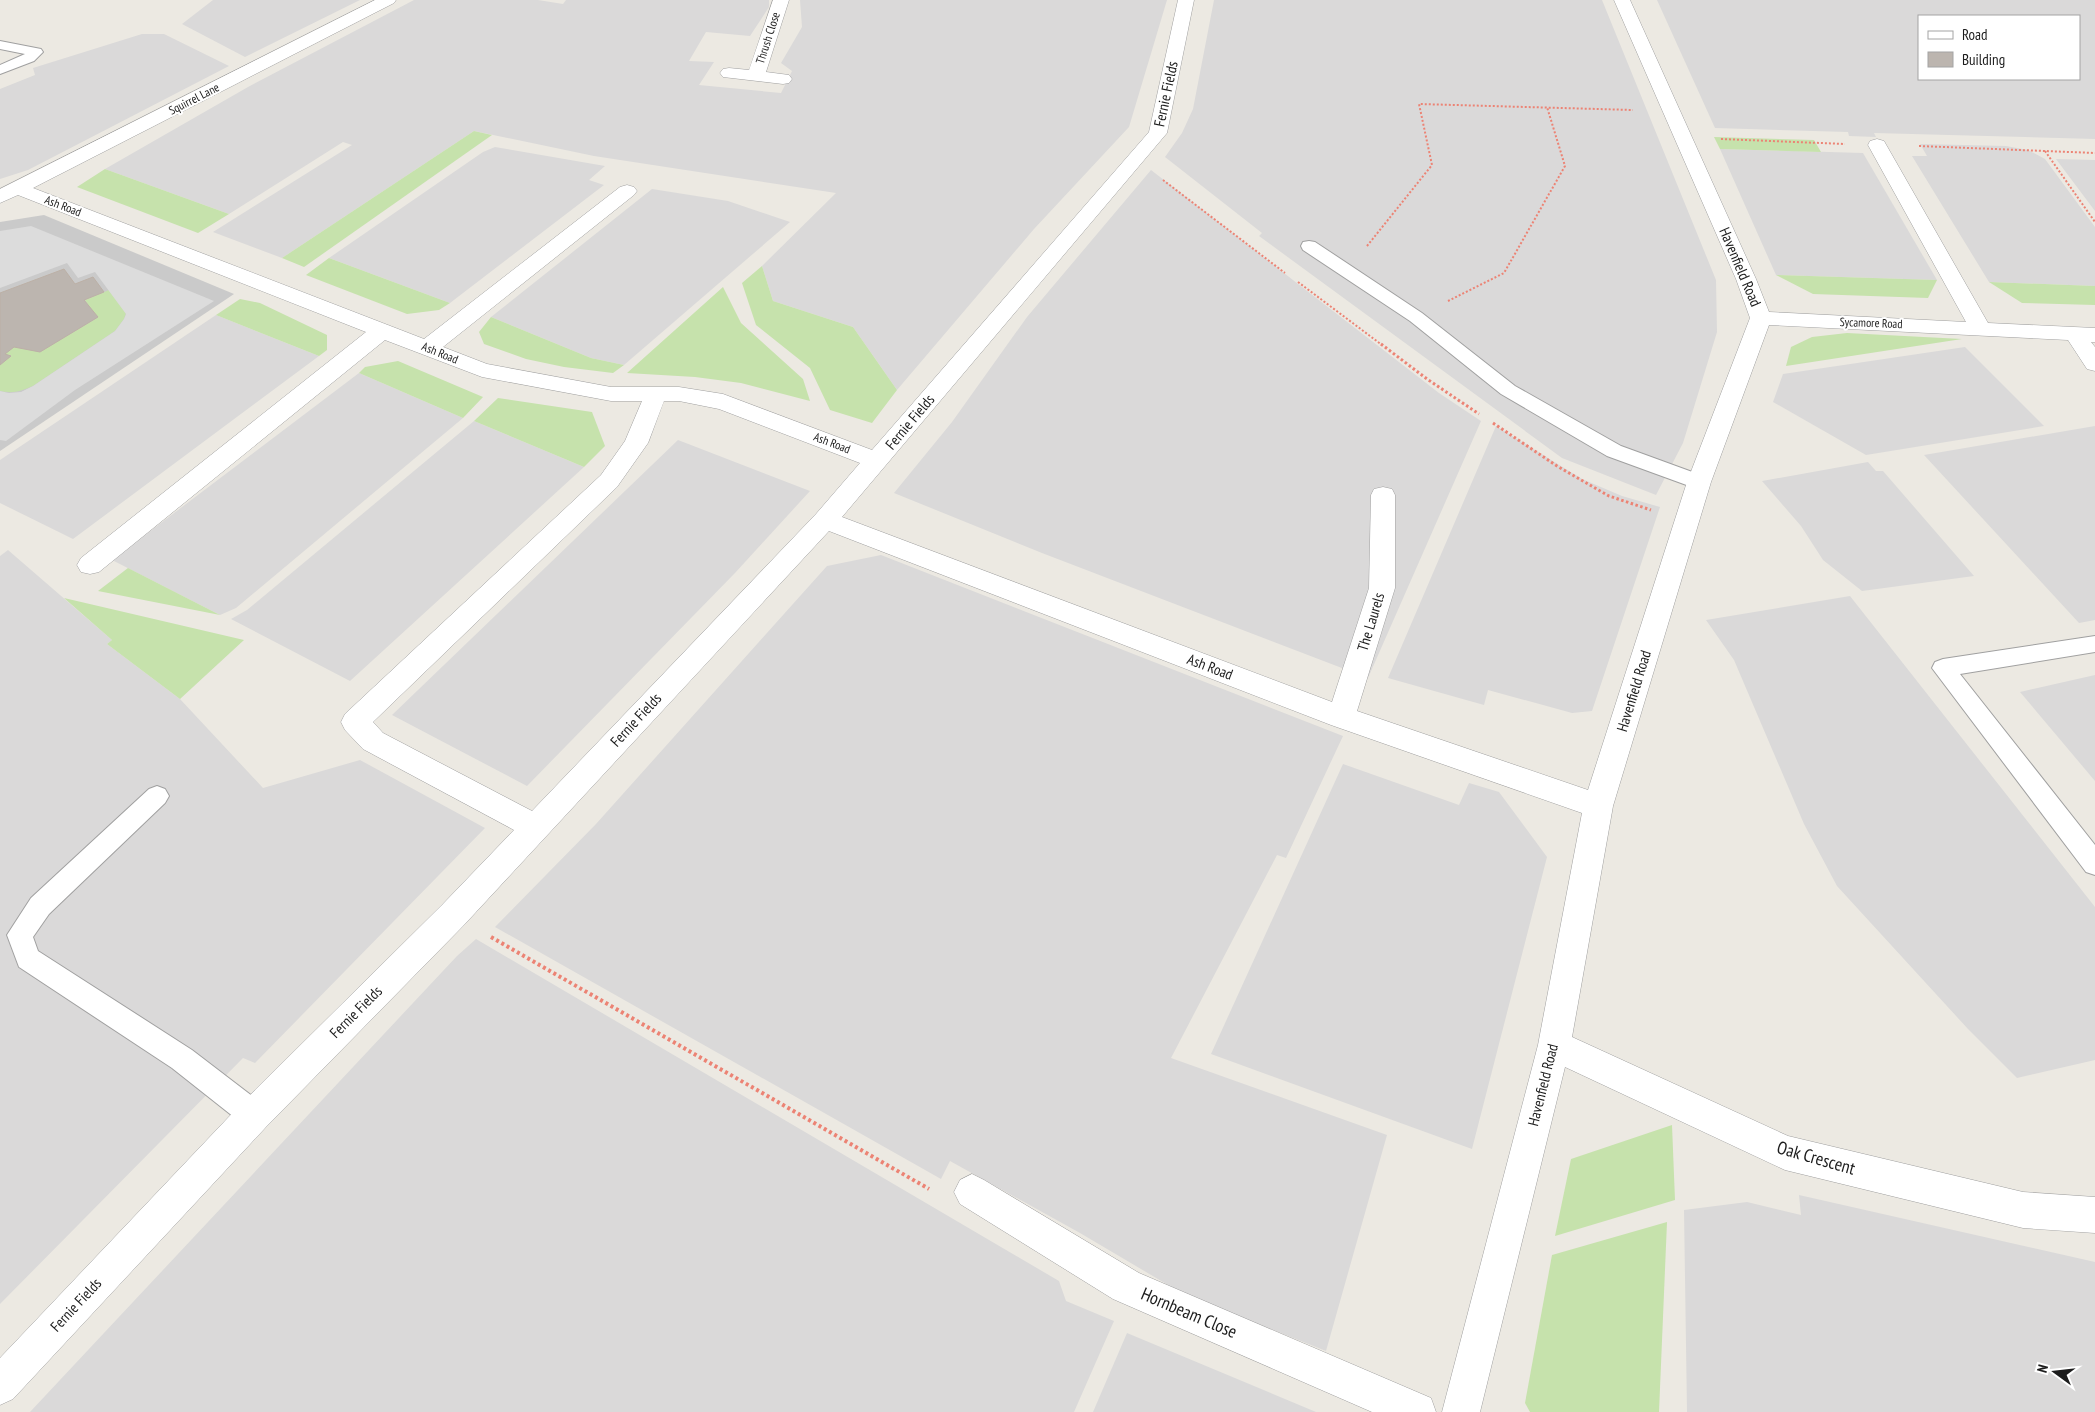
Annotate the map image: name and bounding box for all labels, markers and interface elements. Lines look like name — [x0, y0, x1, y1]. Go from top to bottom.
street label: Thrush Close — [752, 10, 783, 66]
legend — [1918, 15, 2080, 80]
text: Road — [1962, 25, 1988, 44]
text: Building — [1962, 50, 2005, 69]
street label: Fernie Fields — [1149, 59, 1182, 128]
street label: Squirrel Lane — [166, 79, 222, 118]
street label: Ash Road — [43, 192, 84, 219]
street label: Havenfield Road — [1715, 224, 1766, 309]
street label: Sycamore Road — [1839, 314, 1903, 331]
street label: Ash Road — [420, 338, 461, 367]
street label: Fernie Fields — [881, 390, 938, 453]
street label: Ash Road — [812, 429, 853, 456]
street label: The Laurels — [1353, 590, 1388, 653]
street label: Havenfield Road — [1612, 648, 1655, 734]
street label: Ash Road — [1185, 649, 1236, 684]
street label: Fernie Fields — [606, 689, 665, 750]
street label: Fernie Fields — [325, 981, 386, 1042]
street label: Havenfield Road — [1523, 1042, 1562, 1128]
street label: Oak Crescent — [1774, 1135, 1858, 1180]
street label: Fernie Fields — [46, 1274, 105, 1335]
street label: Hornbeam Close — [1138, 1282, 1241, 1343]
north arrow — [2030, 1347, 2080, 1397]
text: N — [2033, 1363, 2052, 1375]

